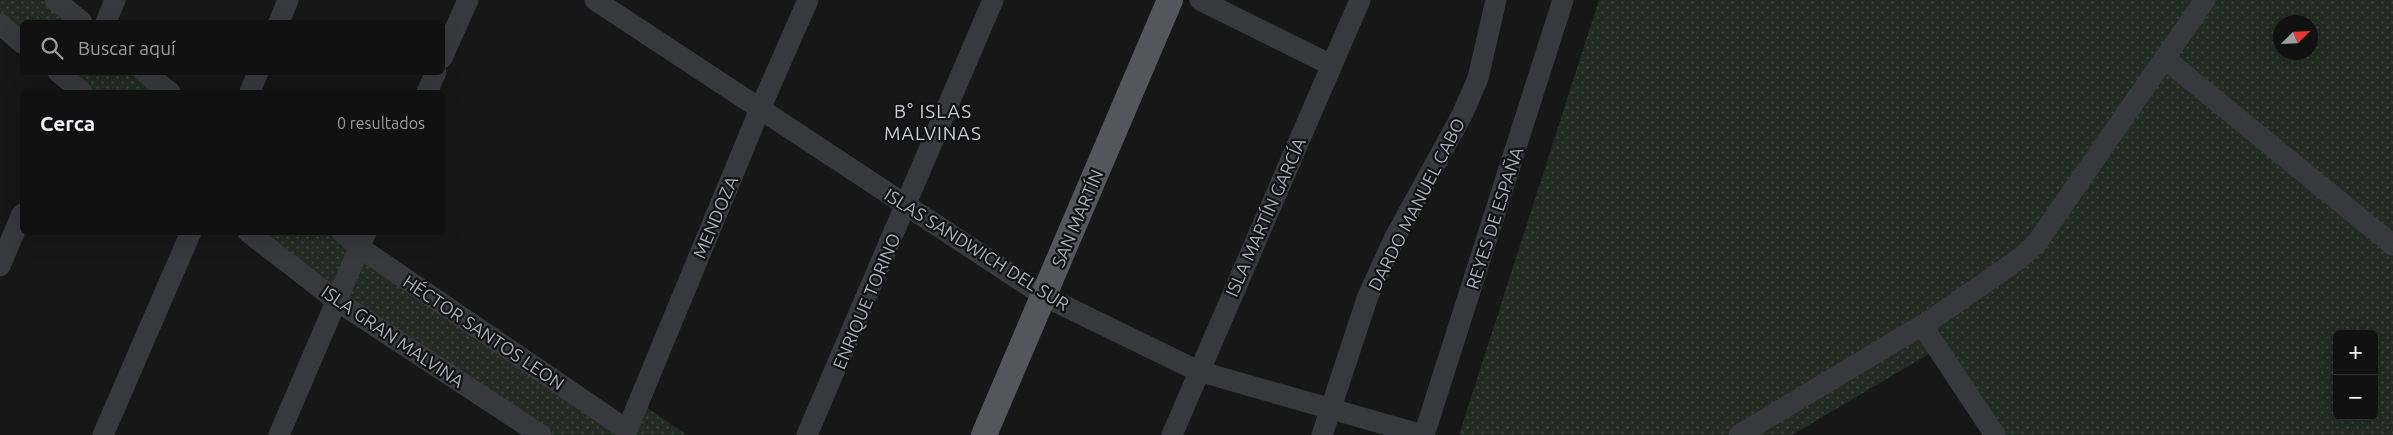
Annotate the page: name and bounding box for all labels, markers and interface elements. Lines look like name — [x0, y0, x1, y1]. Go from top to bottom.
north arrow — [2273, 15, 2318, 60]
search box — [20, 20, 445, 75]
icon: search — [38, 34, 66, 62]
text: Buscar aquí — [78, 37, 176, 59]
district label: B° ISLAS MALVINAS — [884, 100, 982, 144]
text: Cerca — [40, 111, 95, 135]
text: 0 resultados — [337, 114, 425, 132]
street label: DARDO MANUEL CABO — [1364, 115, 1468, 293]
street label: ISLA MARTÍN GARCÍA — [1220, 134, 1309, 300]
street label: REYES DE ESPAÑA — [1461, 144, 1526, 292]
street label: SAN MARTÍN — [1047, 166, 1107, 270]
street label: MENDOZA — [689, 173, 741, 261]
street label: ISLAS SANDWICH DEL SUR — [881, 184, 1073, 314]
street label: ENRIQUE TORINO — [828, 230, 905, 372]
street label: HÉCTOR SANTOS LEON — [400, 270, 569, 393]
street label: ISLA GRAN MALVINA — [318, 281, 468, 391]
map controls — [2333, 330, 2378, 420]
button: + — [2333, 330, 2378, 375]
button: − — [2333, 375, 2378, 420]

